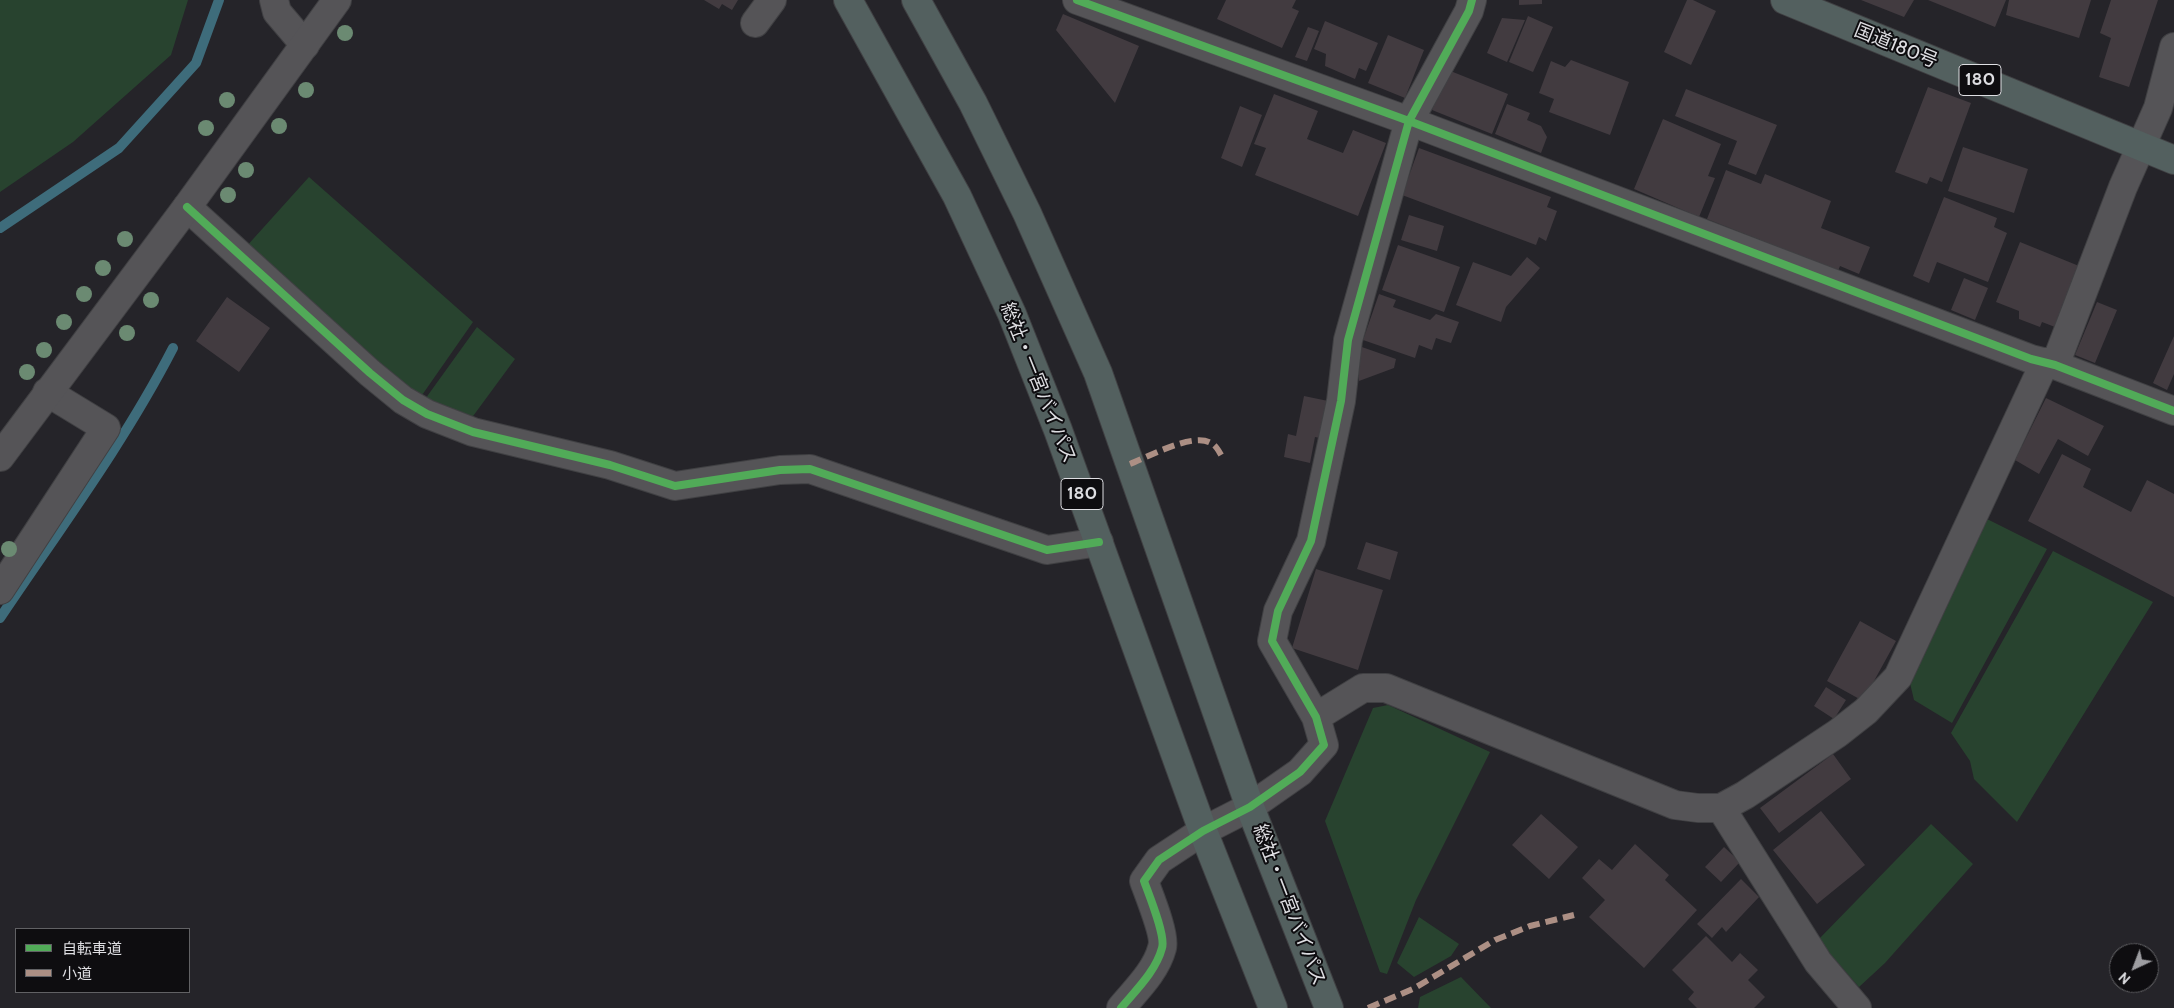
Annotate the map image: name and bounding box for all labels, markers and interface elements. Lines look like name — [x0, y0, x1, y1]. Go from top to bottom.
street label: 国道180号 — [1851, 19, 1941, 73]
road number: 180 — [1959, 64, 2001, 96]
street label: 総社・一宮バイパス — [995, 299, 1081, 467]
road number: 180 — [1061, 478, 1103, 509]
street label: 総社・一宮バイパス — [1248, 821, 1330, 989]
legend — [15, 928, 190, 993]
text: 自転車道 — [62, 940, 122, 958]
north arrow — [2109, 943, 2159, 993]
text: 小道 — [62, 965, 92, 983]
text: N — [2115, 968, 2134, 988]

